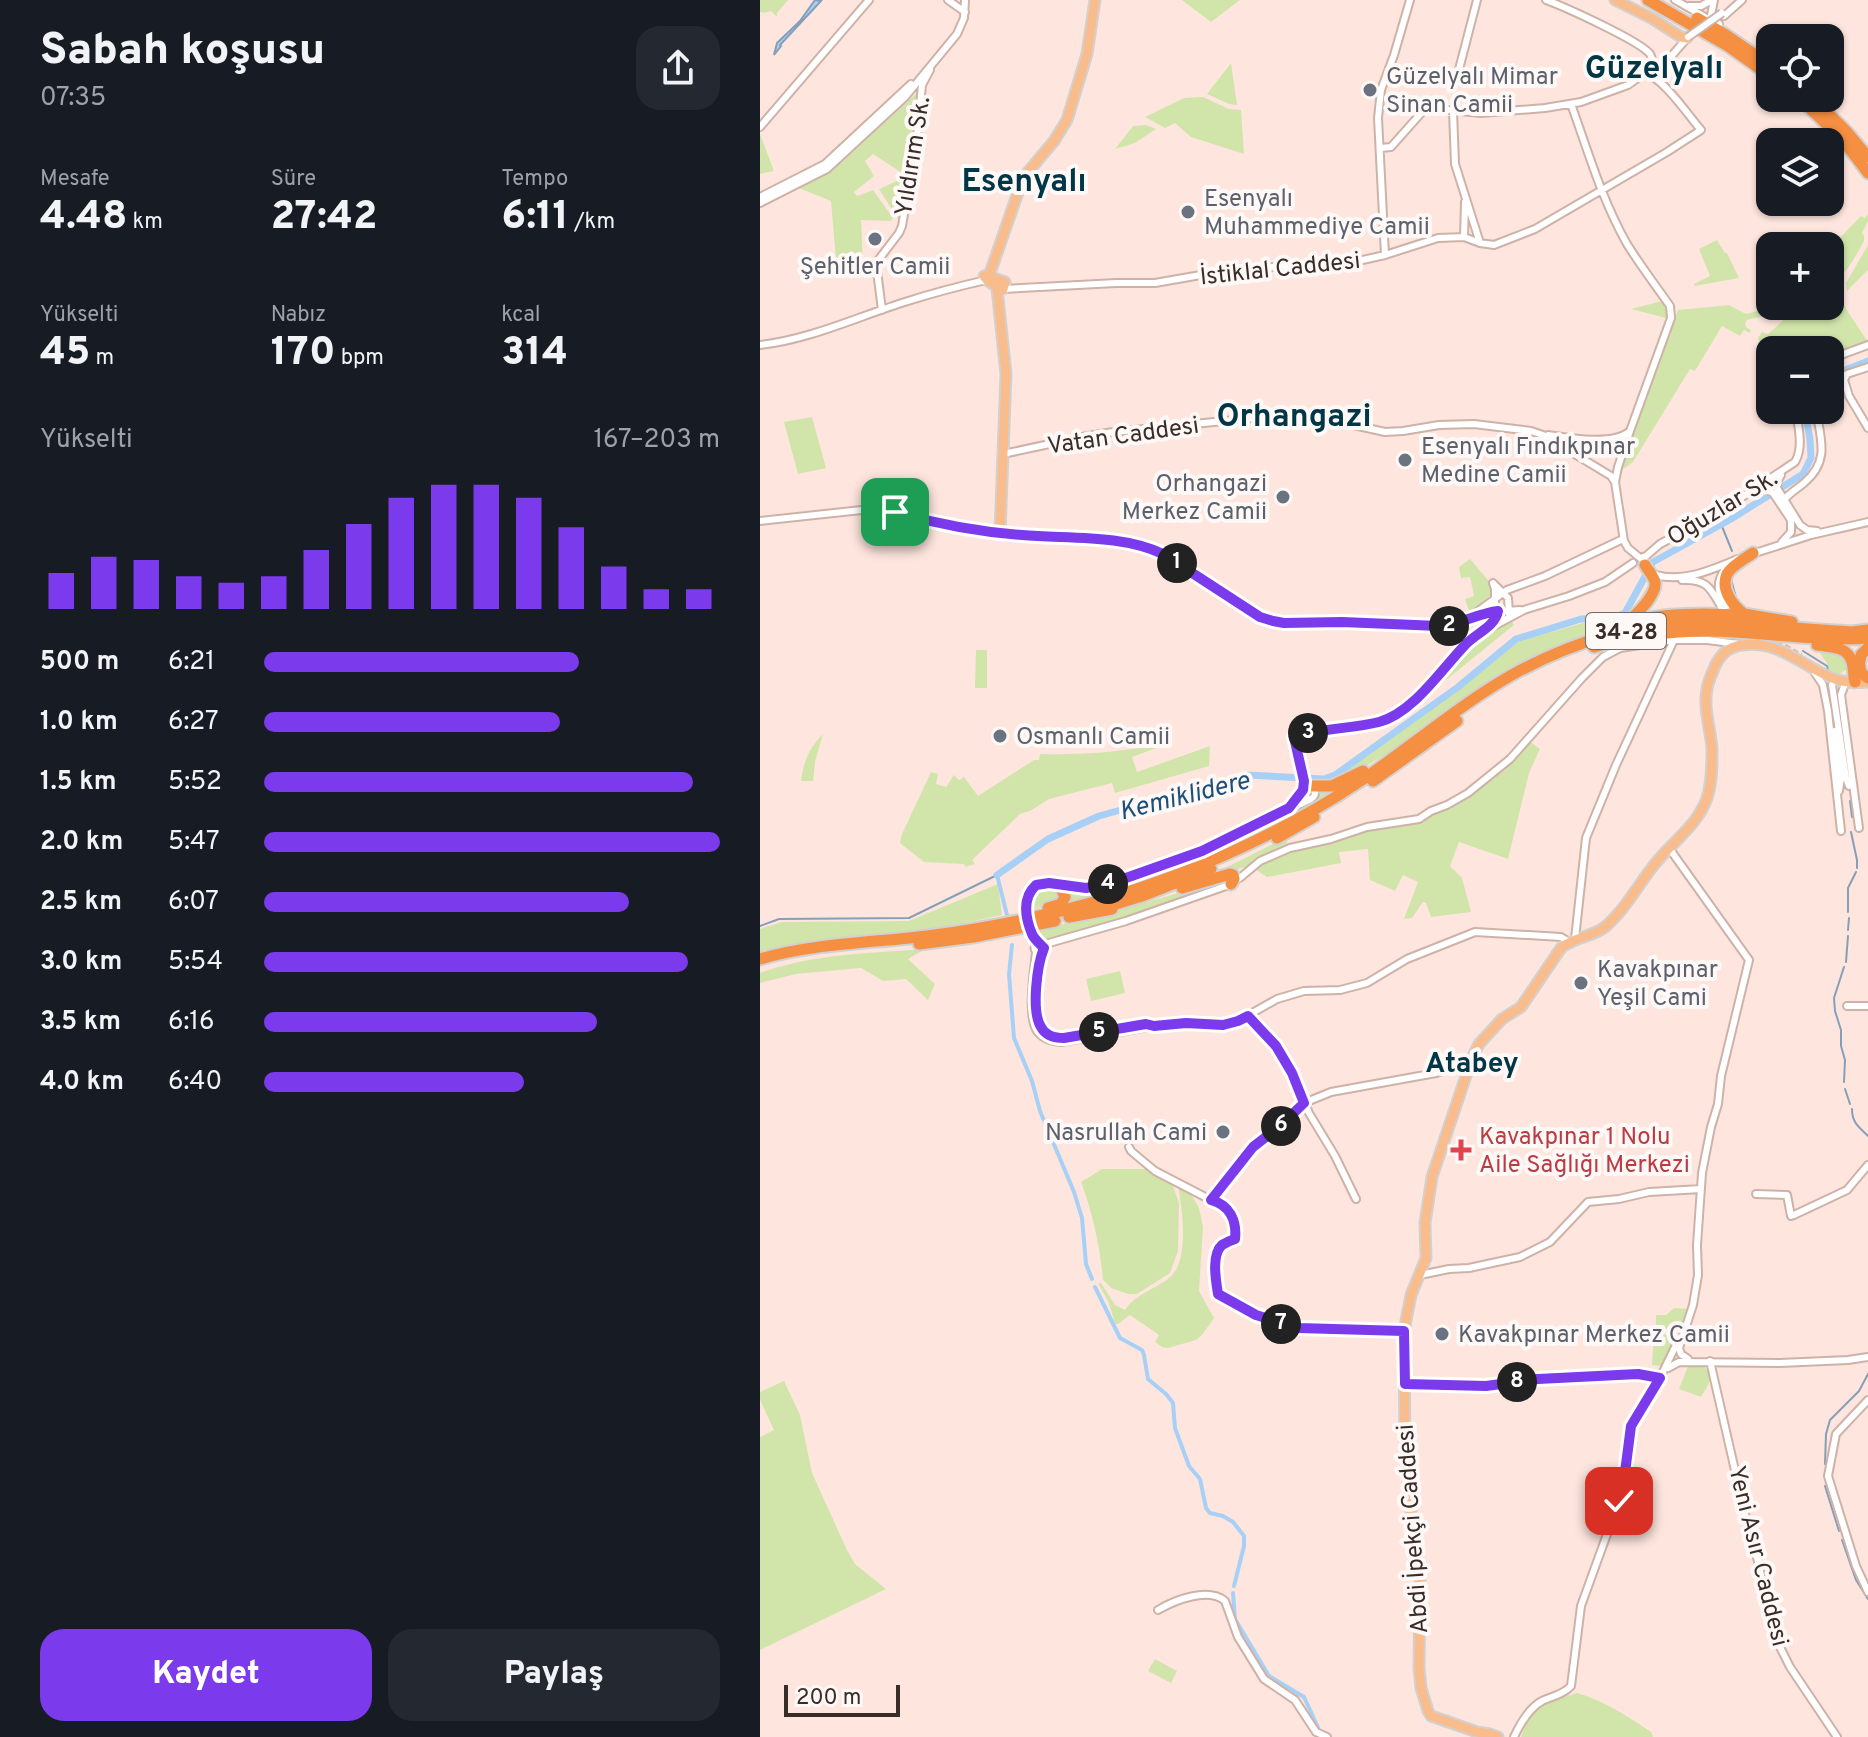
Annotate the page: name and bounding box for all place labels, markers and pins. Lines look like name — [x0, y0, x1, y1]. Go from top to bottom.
place label: Güzelyalı Mimar Sinan Camii — [1386, 63, 1558, 121]
marker: Güzelyalı Mimar Sinan Camii — [1361, 81, 1379, 99]
place label: Esenyalı Muhammediye Camii — [1204, 185, 1430, 243]
marker: Esenyalı Muhammediye Camii — [1179, 203, 1197, 221]
marker: Şehitler Camii — [866, 230, 884, 248]
place label: Şehitler Camii — [800, 253, 950, 283]
place label: Esenyalı Fındıkpınar Medine Camii — [1421, 433, 1635, 491]
marker: Esenyalı Fındıkpınar Medine Camii — [1396, 451, 1414, 469]
place label: Orhangazi Merkez Camii — [1122, 470, 1267, 528]
pin — [861, 478, 929, 546]
marker: Orhangazi Merkez Camii — [1274, 488, 1292, 506]
pin: 1 — [1157, 543, 1197, 583]
pin: 2 — [1429, 606, 1469, 646]
pin: 3 — [1288, 713, 1328, 753]
place label: Osmanlı Camii — [1016, 723, 1170, 753]
marker: Osmanlı Camii — [991, 727, 1009, 745]
pin: 4 — [1088, 864, 1128, 904]
place label: Kavakpınar Yeşil Cami — [1597, 956, 1718, 1014]
marker: Kavakpınar Yeşil Cami — [1572, 974, 1590, 992]
pin: 5 — [1079, 1012, 1119, 1052]
pin: 6 — [1261, 1106, 1301, 1146]
place label: Nasrullah Cami — [1045, 1119, 1207, 1149]
marker: Nasrullah Cami — [1214, 1123, 1232, 1141]
place label: Kavakpınar 1 Nolu Aile Sağlığı Merkezi — [1479, 1123, 1690, 1181]
marker: Kavakpınar 1 Nolu Aile Sağlığı Merkezi — [1450, 1139, 1472, 1161]
pin: 7 — [1261, 1304, 1301, 1344]
place label: Kavakpınar Merkez Camii — [1458, 1321, 1730, 1351]
marker: Kavakpınar Merkez Camii — [1433, 1325, 1451, 1343]
pin: 8 — [1497, 1362, 1537, 1402]
pin — [1585, 1467, 1653, 1535]

